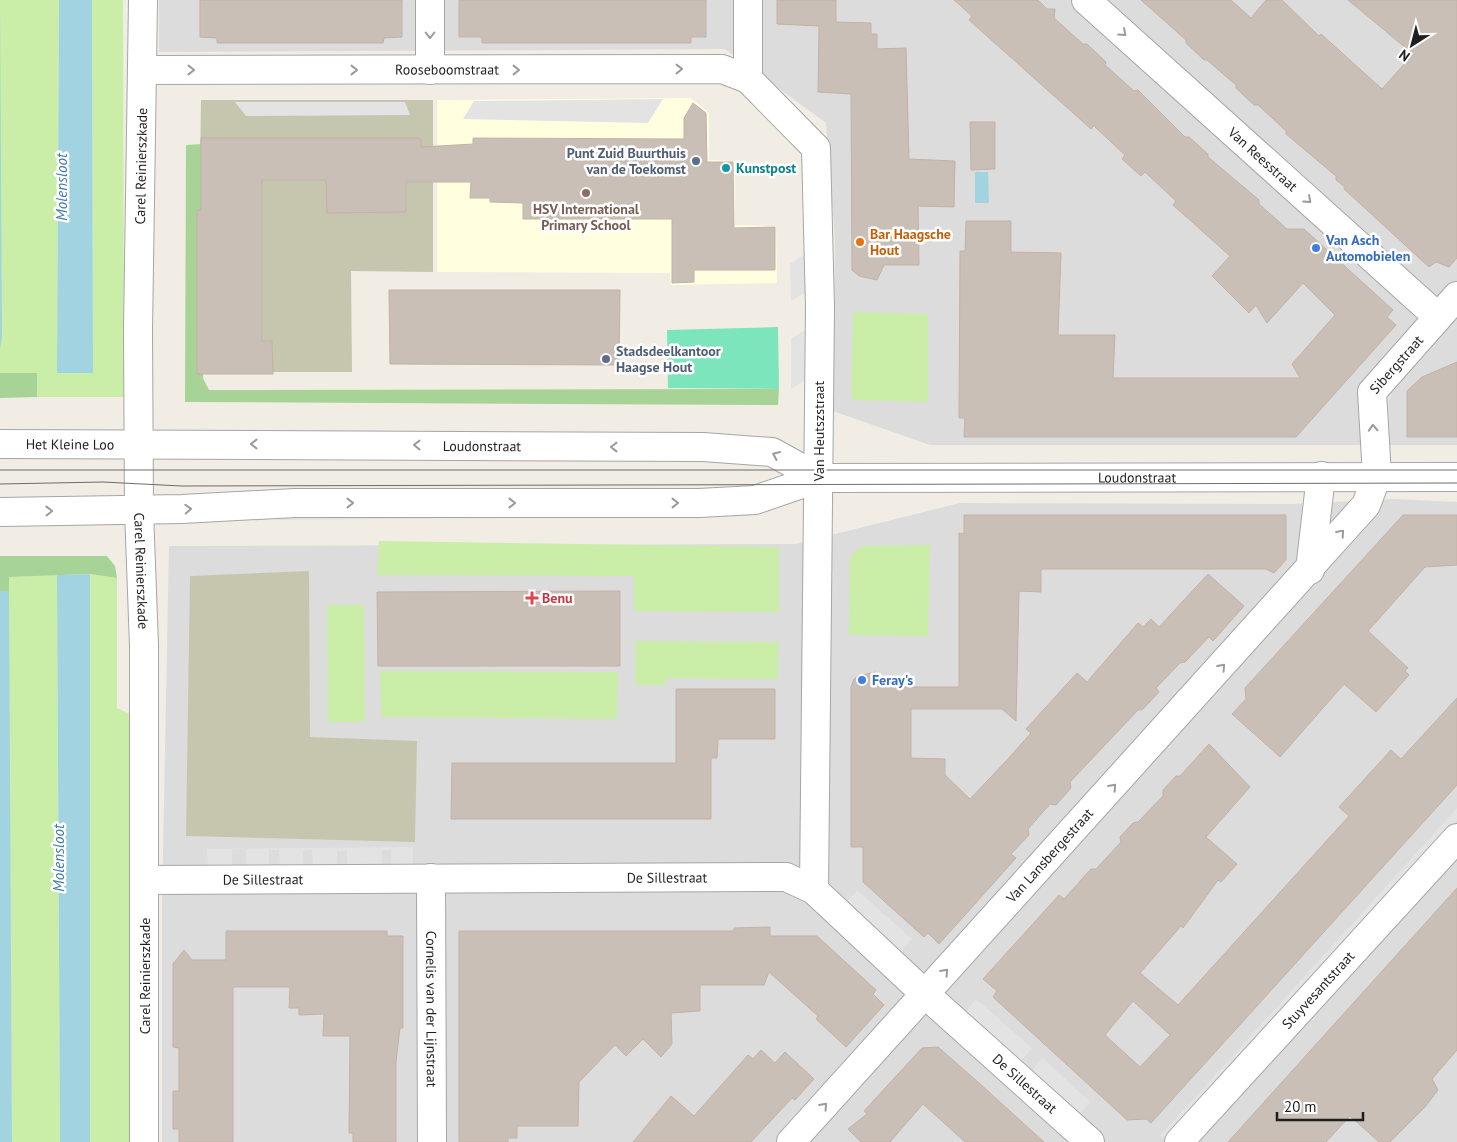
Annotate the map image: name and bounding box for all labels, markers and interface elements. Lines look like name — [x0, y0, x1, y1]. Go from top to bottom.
north arrow — [1387, 20, 1437, 70]
one-way arrow — [1117, 27, 1126, 36]
one-way arrow — [425, 32, 435, 39]
text: N — [1395, 46, 1413, 66]
street label: Rooseboomstraat — [395, 60, 499, 79]
one-way arrow — [676, 64, 683, 74]
one-way arrow — [188, 65, 196, 75]
one-way arrow — [350, 65, 358, 75]
one-way arrow — [513, 65, 521, 75]
street label: Carel Reinierszkade — [131, 108, 151, 224]
street label: Van Reesstraat — [1224, 123, 1302, 195]
place label: Punt Zuid Buurthuis van de Toekomst — [567, 144, 686, 178]
water label: Molensloot — [52, 152, 71, 221]
marker: Punt Zuid Buurthuis van de Toekomst — [690, 155, 702, 167]
place label: Kunstpost — [736, 159, 796, 177]
marker: Kunstpost — [720, 162, 732, 174]
marker: HSV International Primary School — [580, 187, 592, 199]
one-way arrow — [1303, 194, 1312, 203]
place label: HSV International Primary School — [533, 200, 640, 234]
place label: Bar Haagsche Hout — [870, 225, 951, 259]
place label: Van Asch Automobielen — [1325, 231, 1410, 265]
marker: Bar Haagsche Hout — [854, 236, 866, 248]
marker: Van Asch Automobielen — [1310, 242, 1322, 254]
street label: Sibergstraat — [1366, 331, 1427, 398]
place label: Stadsdeelkantoor Haagse Hout — [616, 342, 721, 376]
marker: Stadsdeelkantoor Haagse Hout — [600, 353, 612, 365]
street label: Van Heutszstraat — [810, 380, 828, 482]
one-way arrow — [1368, 423, 1379, 431]
street label: Het Kleine Loo — [26, 435, 114, 453]
street label: Loudonstraat — [443, 437, 521, 455]
one-way arrow — [250, 439, 258, 449]
one-way arrow — [413, 440, 420, 450]
one-way arrow — [610, 442, 618, 452]
one-way arrow — [772, 451, 781, 462]
street label: Loudonstraat — [1098, 468, 1176, 487]
one-way arrow — [346, 498, 354, 508]
one-way arrow — [509, 498, 517, 508]
one-way arrow — [672, 498, 679, 508]
one-way arrow — [184, 504, 192, 514]
one-way arrow — [45, 506, 53, 516]
street label: Carel Reinierszkade — [130, 512, 152, 630]
one-way arrow — [1336, 530, 1344, 539]
place label: Benu — [542, 589, 573, 607]
marker: Benu — [526, 592, 538, 604]
one-way arrow — [1216, 663, 1225, 672]
place label: Feray's — [872, 671, 913, 689]
marker: Feray's — [856, 674, 868, 686]
one-way arrow — [1107, 784, 1116, 793]
street label: Van Lansbergestraat — [1002, 804, 1097, 907]
water label: Molensloot — [49, 823, 68, 892]
street label: De Sillestraat — [627, 868, 708, 887]
street label: De Sillestraat — [223, 870, 304, 889]
street label: Carel Reinierszkade — [136, 918, 154, 1034]
street label: Cornelis van der Lijnstraat — [422, 931, 441, 1088]
street label: Stuyvesantstraat — [1278, 947, 1358, 1033]
one-way arrow — [939, 969, 948, 978]
street label: De Sillestraat — [989, 1050, 1061, 1117]
scale bar — [1277, 1090, 1363, 1122]
text: 20 m — [1284, 1097, 1317, 1116]
one-way arrow — [818, 1102, 827, 1111]

